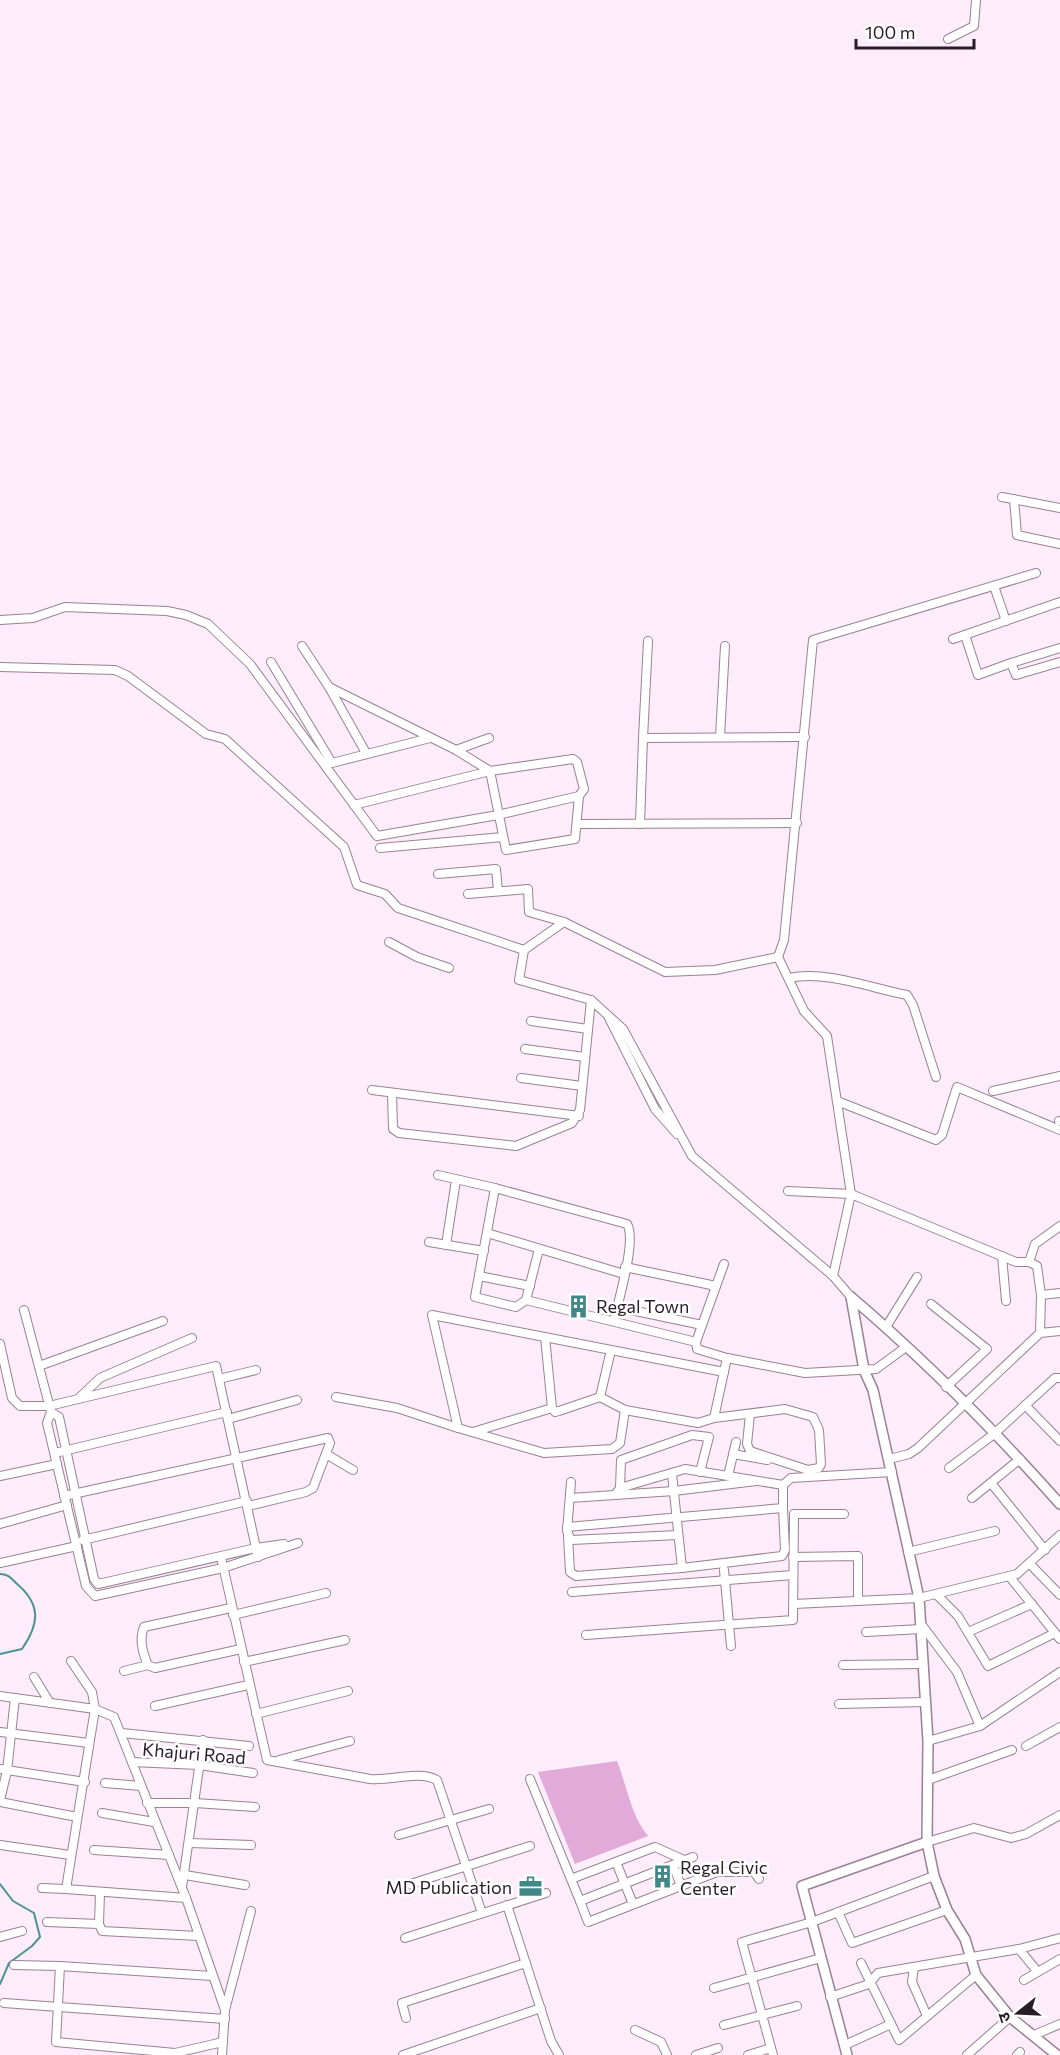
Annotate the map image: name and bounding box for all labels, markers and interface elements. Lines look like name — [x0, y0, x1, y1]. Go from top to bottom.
scale bar — [856, 12, 974, 50]
text: 100 m — [865, 21, 915, 43]
building icon: Regal Town — [565, 1293, 591, 1319]
place label: Regal Town — [596, 1295, 689, 1317]
street label: Khajuri Road — [141, 1738, 247, 1768]
place label: Regal Civic Center — [680, 1856, 768, 1899]
building icon: Regal Civic Center — [649, 1864, 675, 1890]
office icon: MD Publication — [517, 1874, 543, 1900]
place label: MD Publication — [385, 1876, 512, 1898]
north arrow — [988, 1983, 1048, 2043]
text: उ — [993, 2010, 1014, 2025]

